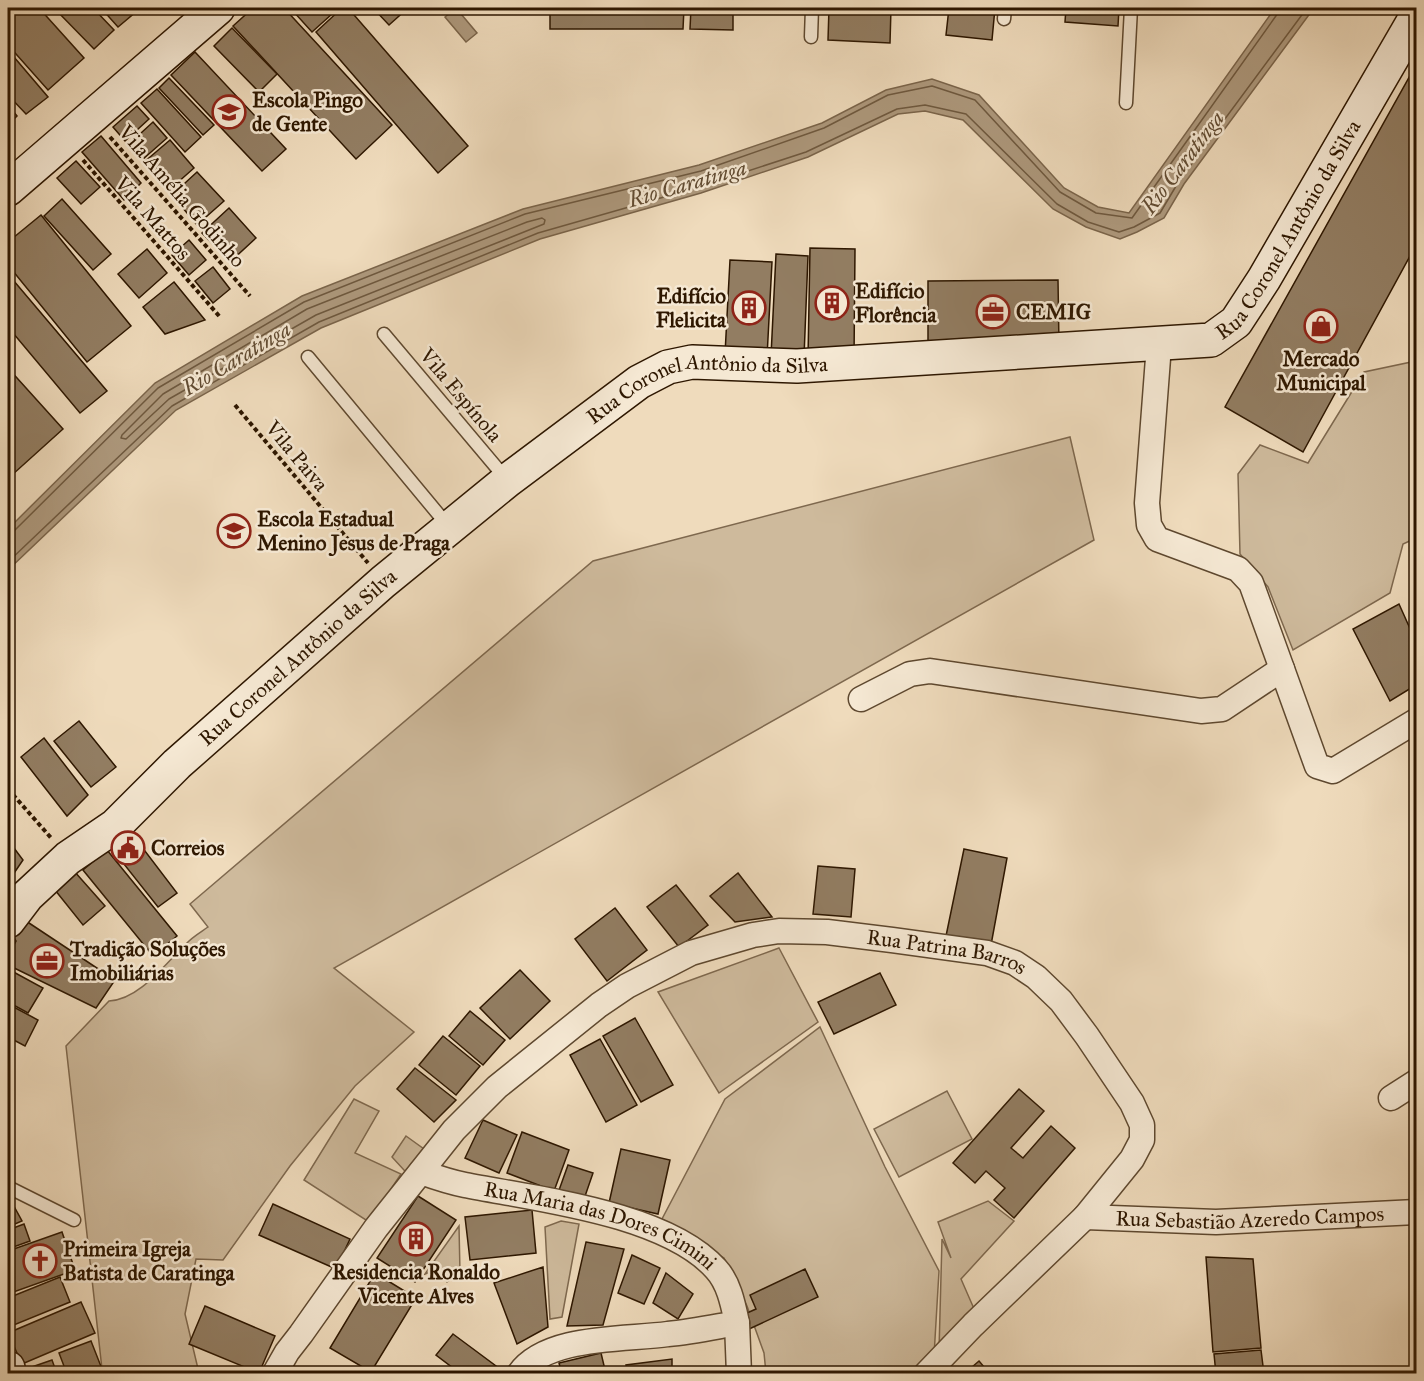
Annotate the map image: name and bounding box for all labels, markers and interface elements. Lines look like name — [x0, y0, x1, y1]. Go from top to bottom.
place label: Escola Pingo de Gente — [252, 87, 363, 137]
school or university icon: Escola Pingo de Gente — [211, 94, 247, 130]
water label: Rio Caratinga — [1134, 105, 1230, 220]
street label: Rua Coronel Antônio da Silva — [1210, 115, 1367, 345]
street label: Vila Amélia Godinho — [112, 118, 251, 273]
water label: Rio Caratinga — [624, 154, 749, 214]
street label: Vila Mattos — [109, 170, 197, 265]
place label: Edifício Florência — [855, 278, 937, 328]
place label: Edifício Flelicita — [656, 283, 727, 333]
building icon: Edifício Florência — [814, 285, 850, 321]
building icon: Edifício Flelicita — [731, 290, 767, 326]
office icon: CEMIG — [975, 294, 1011, 330]
place label: CEMIG — [1016, 299, 1092, 325]
shop icon: Mercado Municipal — [1303, 308, 1339, 344]
water label: Rio Caratinga — [176, 315, 295, 402]
street label: Vila Espínola — [413, 342, 508, 447]
place label: Mercado Municipal — [1276, 346, 1367, 396]
street label: Rua Coronel Antônio da Silva — [581, 349, 829, 430]
street label: Vila Paiva — [259, 415, 334, 497]
place label: Escola Estadual Menino Jesus de Praga — [257, 506, 451, 557]
school or university icon: Escola Estadual Menino Jesus de Praga — [216, 513, 252, 549]
street label: Rua Coronel Antônio da Silva — [194, 563, 402, 752]
public building icon: Correios — [110, 830, 146, 866]
place label: Correios — [151, 835, 225, 861]
street label: Rua Patrina Barros — [865, 924, 1032, 980]
place label: Tradição Soluções Imobiliárias — [69, 936, 226, 986]
office icon: Tradição Soluções Imobiliárias — [29, 943, 65, 979]
street label: Rua Maria das Dores Cimini — [482, 1176, 723, 1275]
street label: Rua Sebastião Azeredo Campos — [1115, 1201, 1385, 1235]
building icon: Residencia Ronaldo Vicente Alves — [398, 1221, 434, 1257]
place label: Primeira Igreja Batista de Caratinga — [63, 1236, 236, 1286]
church icon: Primeira Igreja Batista de Caratinga — [22, 1243, 58, 1279]
place label: Residencia Ronaldo Vicente Alves — [332, 1259, 500, 1309]

